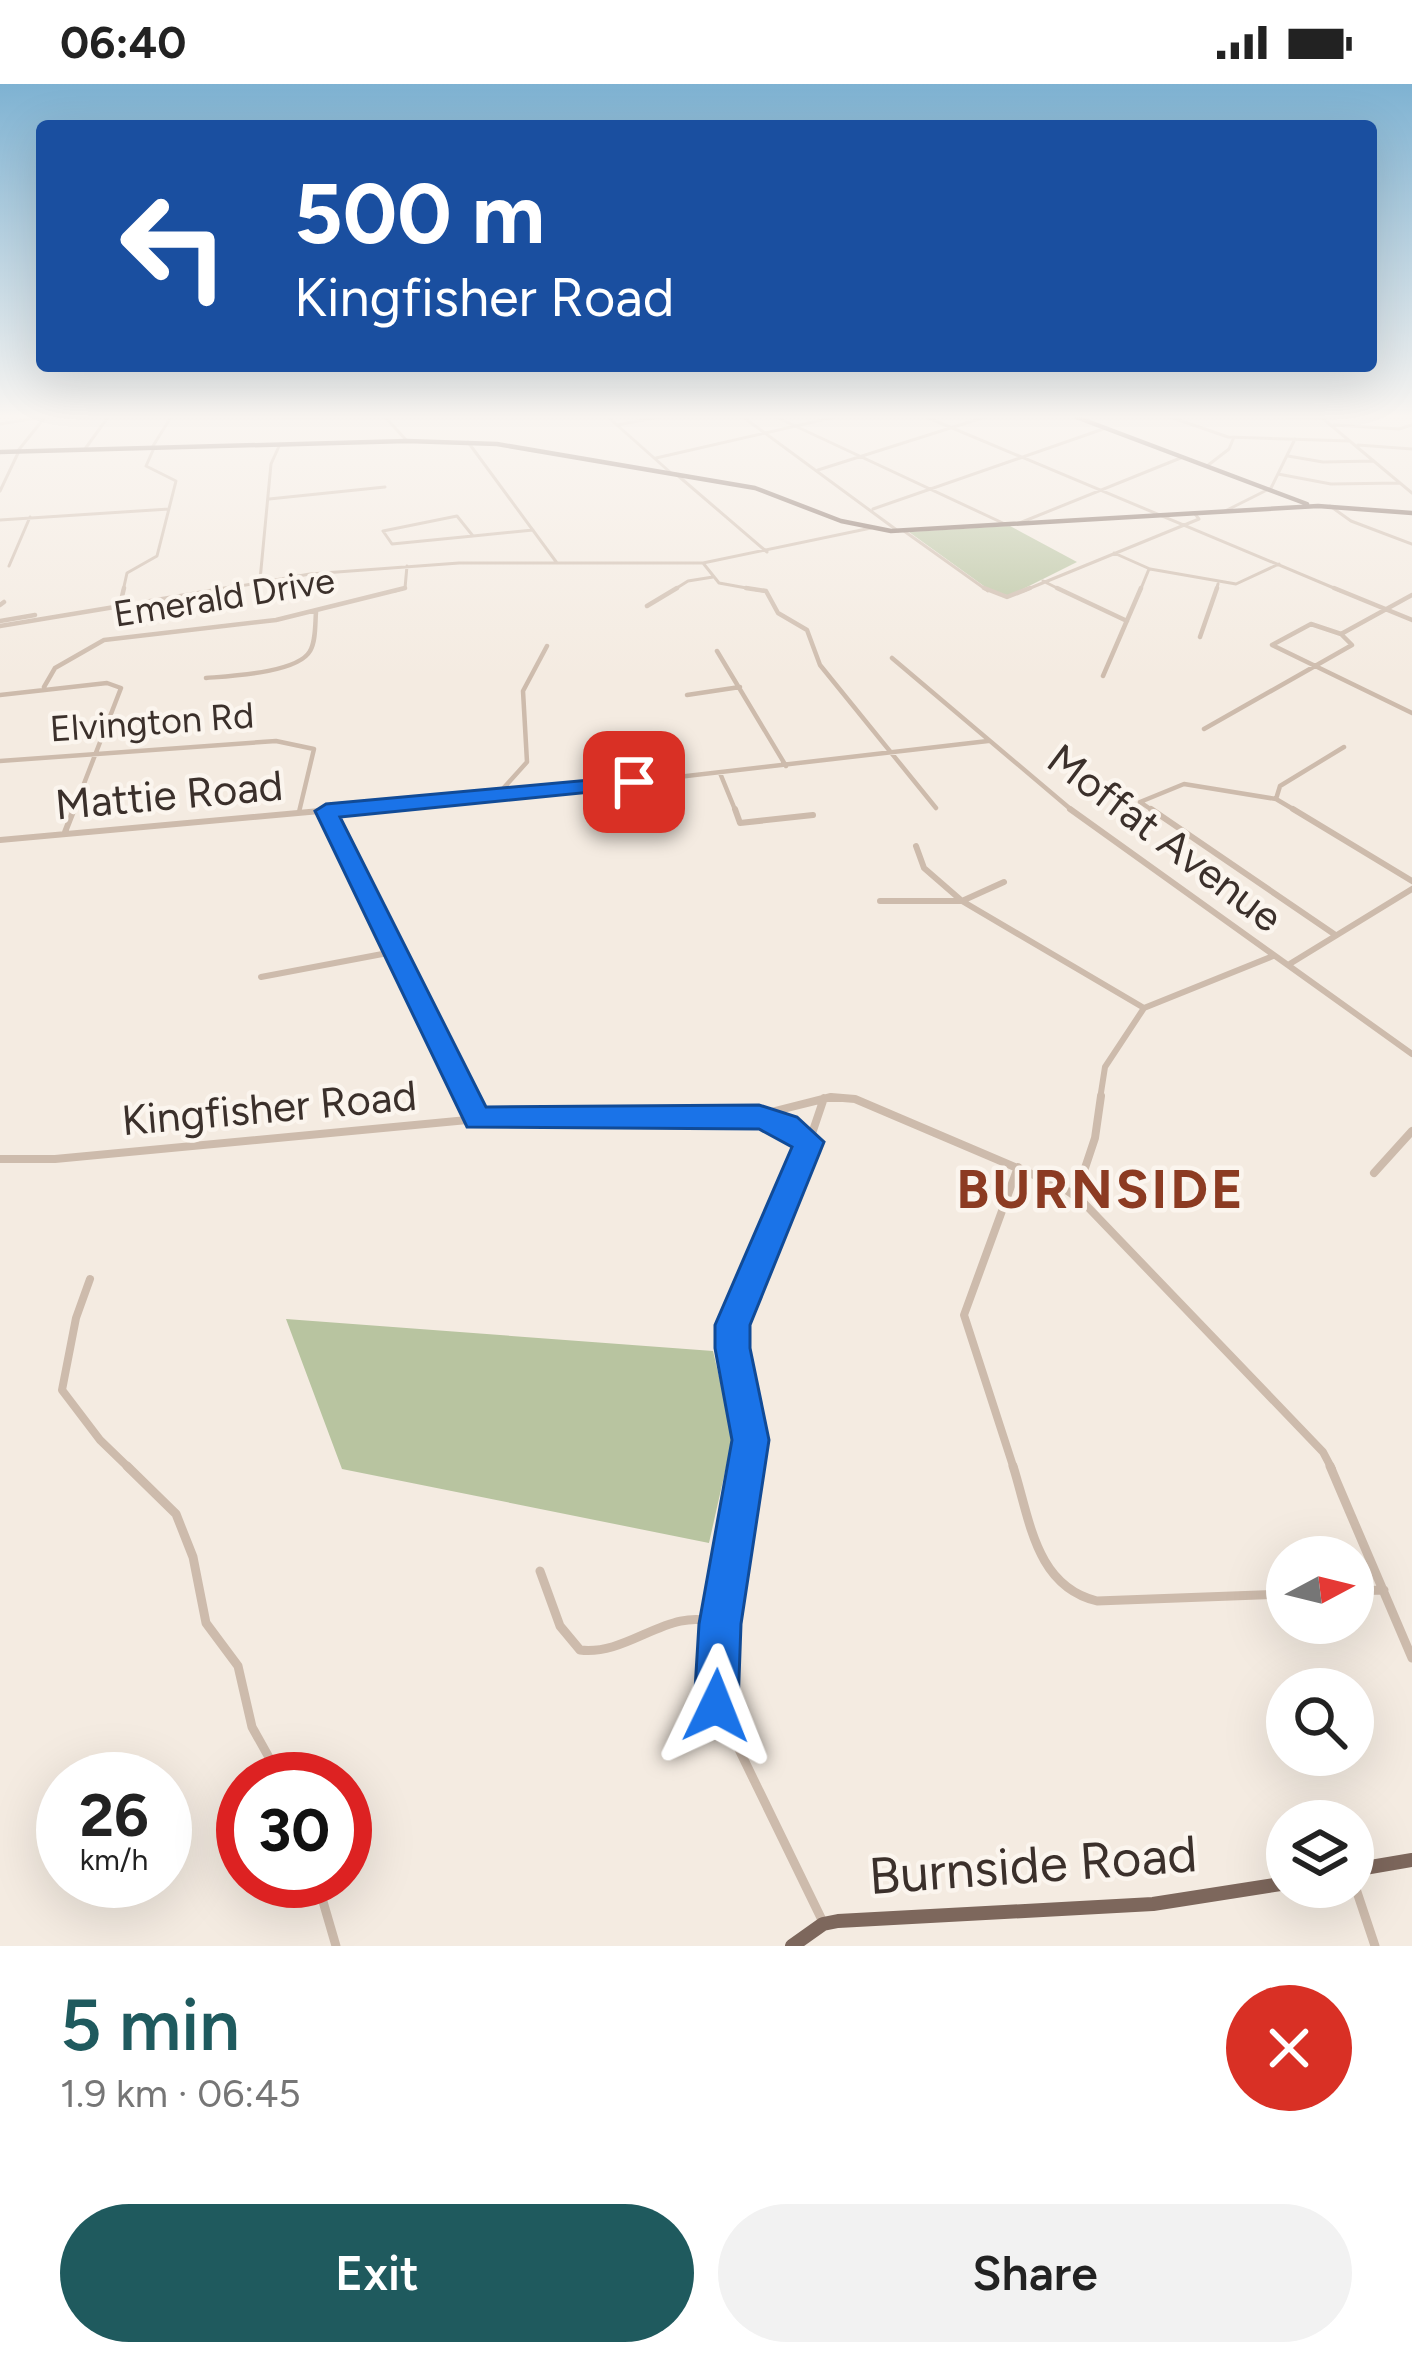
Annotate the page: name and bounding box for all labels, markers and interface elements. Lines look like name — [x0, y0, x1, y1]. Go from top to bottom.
text: 06:40 — [60, 15, 186, 69]
text: 500 m — [294, 163, 545, 264]
icon: left — [96, 168, 252, 324]
text: Kingfisher Road — [294, 265, 674, 330]
street label: Emerald Drive — [110, 558, 338, 636]
street label: Elvington Rd — [48, 693, 256, 751]
pin — [583, 731, 685, 833]
street label: Moffat Avenue — [1038, 733, 1292, 943]
icon: arrive — [601, 749, 667, 815]
street label: Mattie Road — [53, 760, 285, 830]
street label: Kingfisher Road — [119, 1070, 419, 1146]
district label: BURNSIDE — [956, 1157, 1246, 1222]
north arrow — [1266, 1536, 1374, 1644]
map controls — [1266, 1536, 1374, 1908]
position arrow — [653, 1643, 779, 1769]
button: search — [1266, 1668, 1374, 1776]
speed limit sign: 30 — [216, 1752, 372, 1908]
text: 26 — [79, 1779, 149, 1851]
button: layers — [1266, 1800, 1374, 1908]
street label: Burnside Road — [867, 1823, 1199, 1907]
text: km/h — [80, 1841, 148, 1878]
text: 5 min — [60, 1982, 240, 2068]
button: close — [1226, 1985, 1352, 2111]
text: 1.9 km · 06:45 — [60, 2070, 301, 2117]
button: Exit — [60, 2204, 694, 2342]
button: Share — [718, 2204, 1352, 2342]

